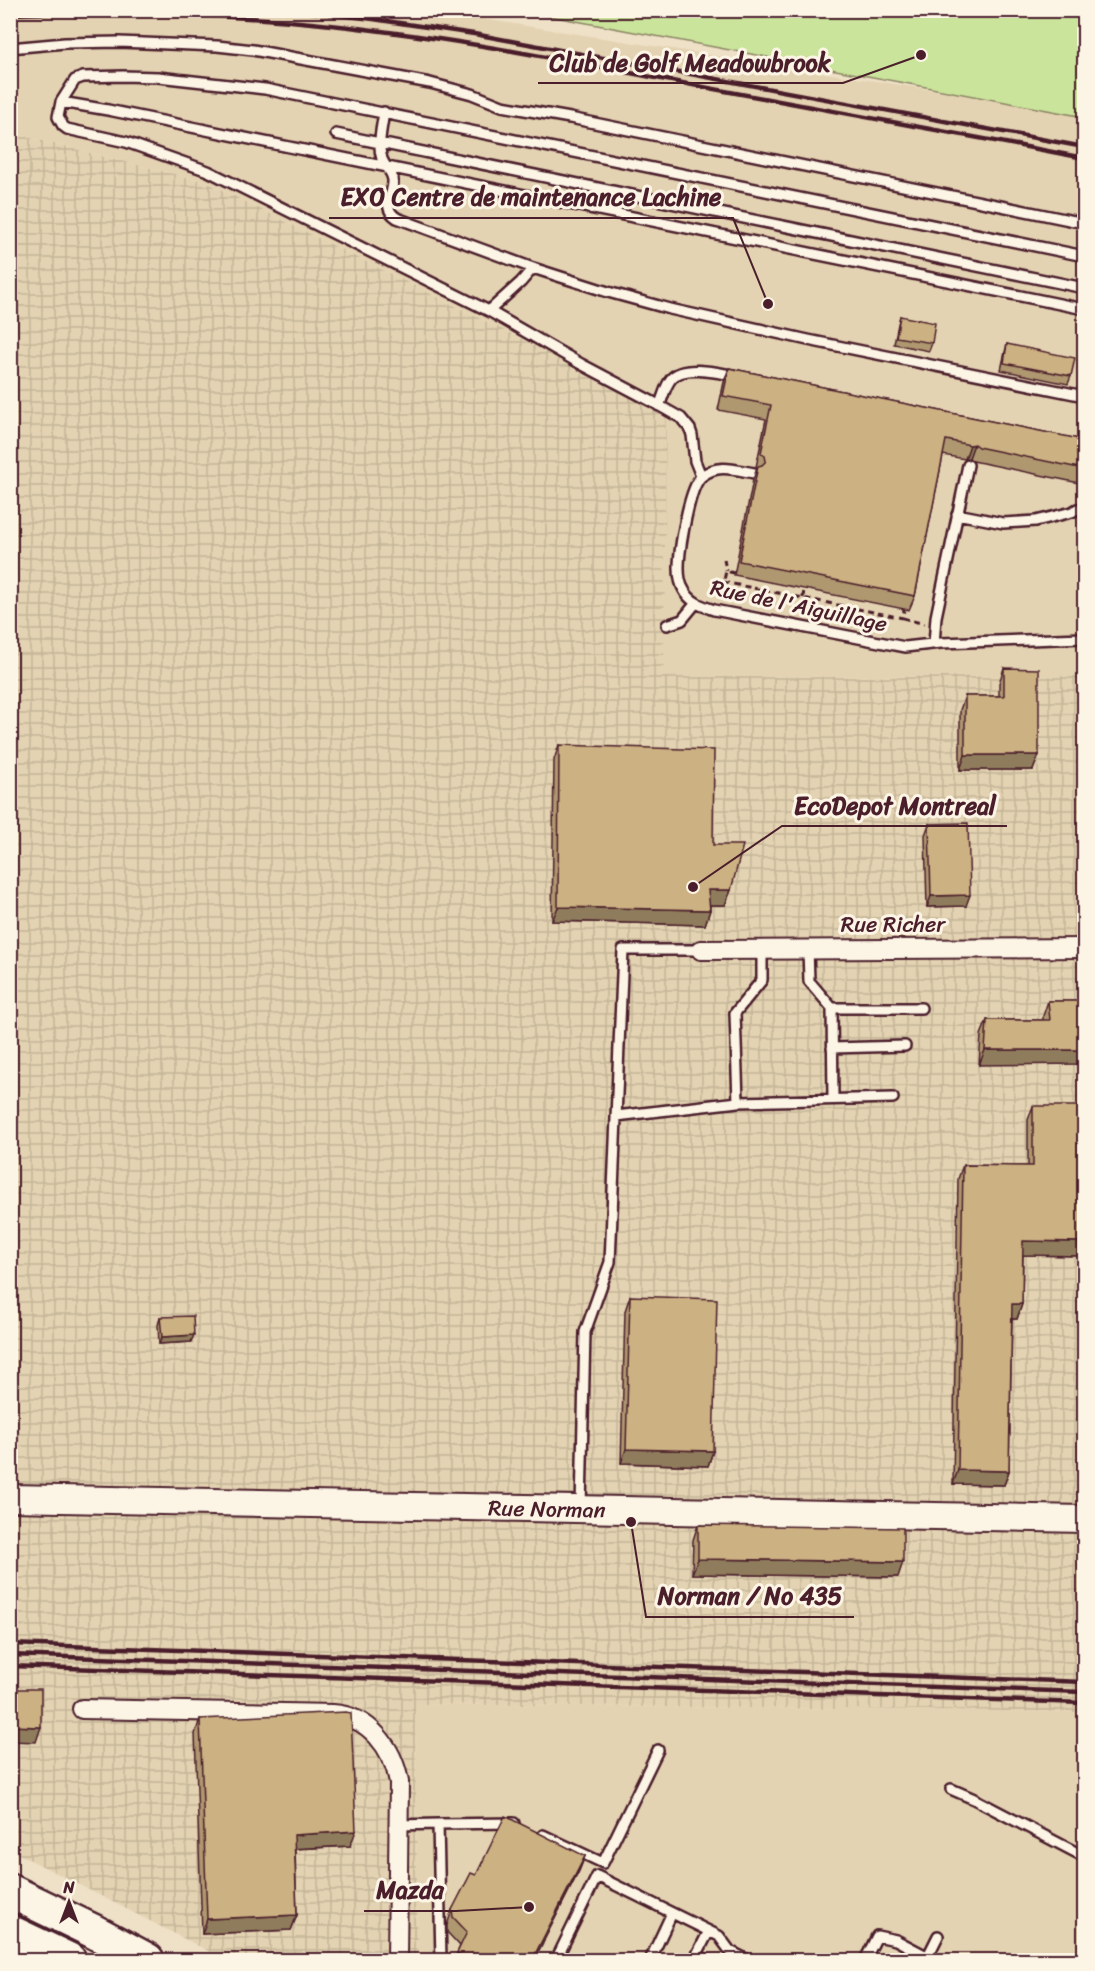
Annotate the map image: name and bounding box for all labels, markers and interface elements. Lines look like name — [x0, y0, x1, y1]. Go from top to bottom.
callout: Club de Golf Meadowbrook — [538, 41, 843, 83]
text: Club de Golf Meadowbrook — [548, 42, 832, 84]
callout: EXO Centre de maintenance Lachine — [329, 176, 733, 218]
text: EXO Centre de maintenance Lachine — [341, 176, 722, 218]
street label: Rue de l'Aiguillage — [707, 568, 891, 643]
callout: EcoDepot Montreal — [782, 784, 1007, 826]
text: EcoDepot Montreal — [794, 785, 997, 827]
street label: Rue Richer — [841, 905, 946, 944]
street label: Rue Norman — [488, 1488, 606, 1530]
callout: Norman / No 435 — [646, 1575, 854, 1617]
text: Norman / No 435 — [657, 1575, 843, 1617]
callout: Mazda — [364, 1869, 456, 1911]
text: Mazda — [375, 1869, 445, 1911]
north arrow — [39, 1872, 99, 1932]
text: N — [62, 1873, 75, 1902]

